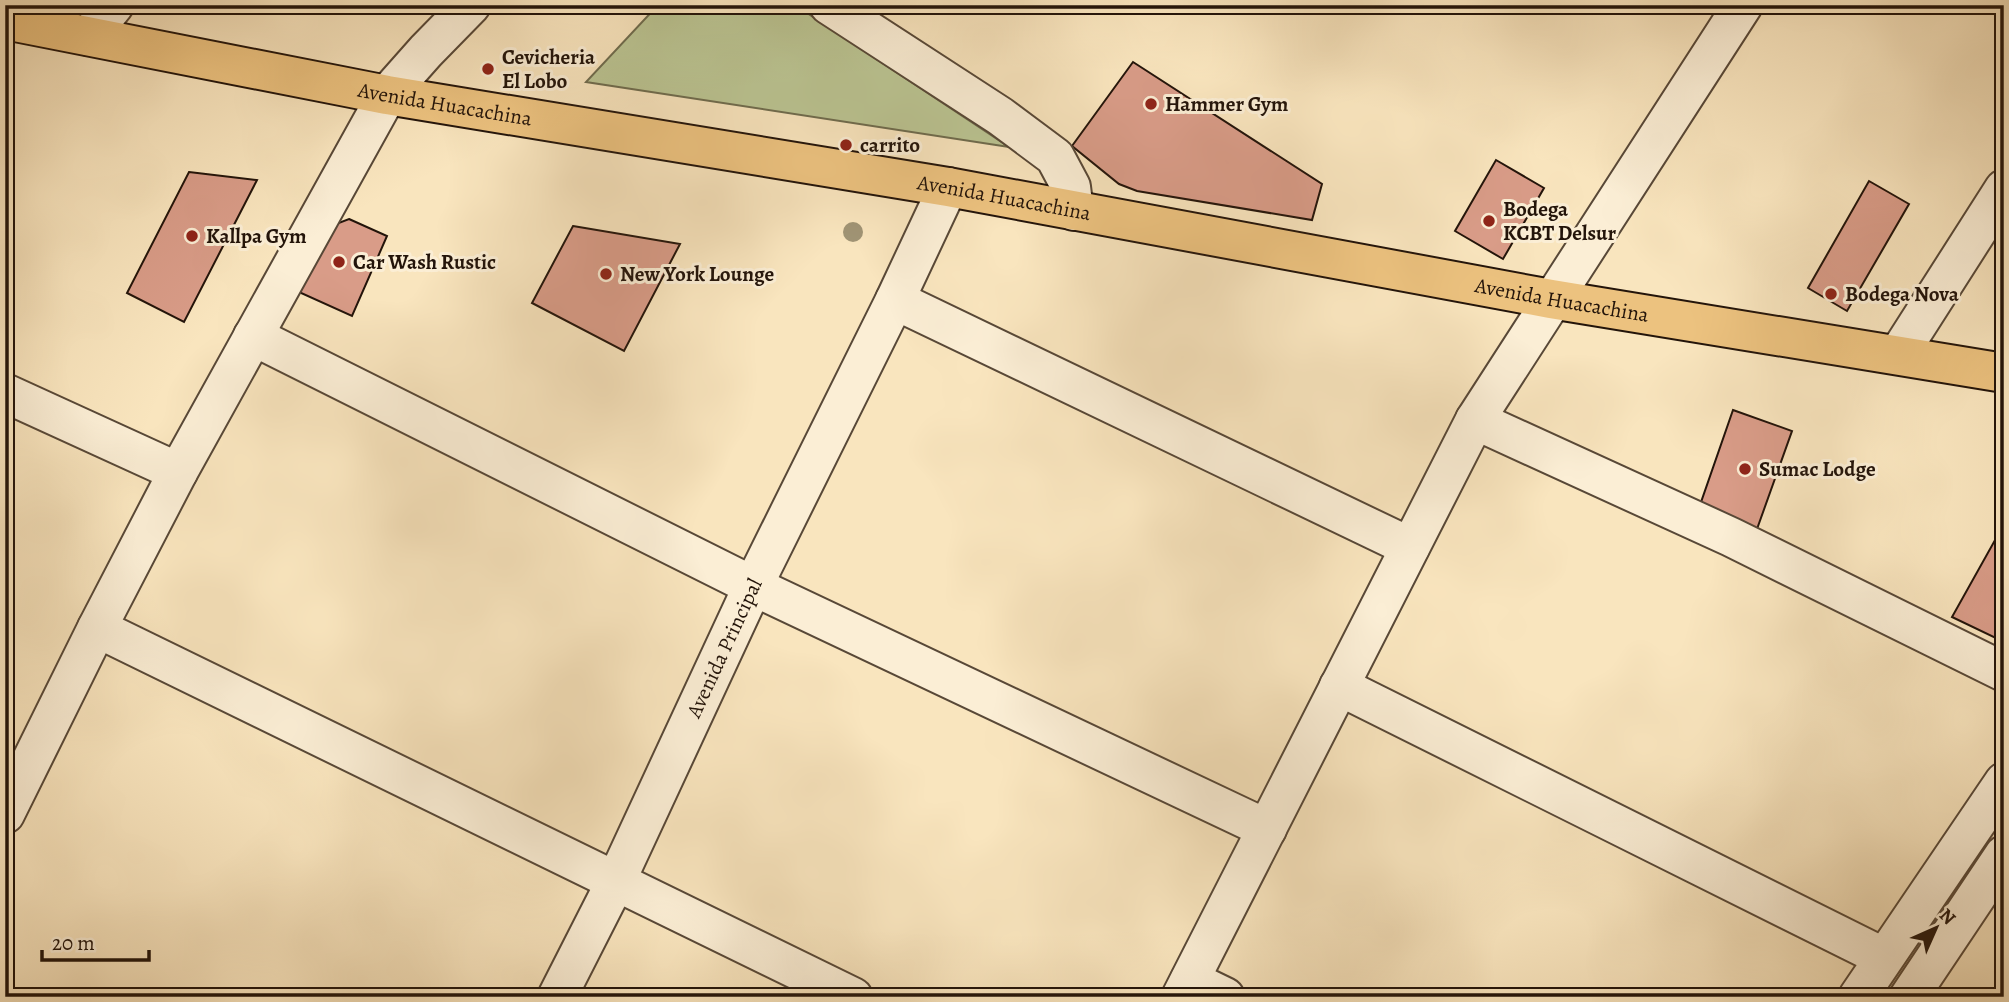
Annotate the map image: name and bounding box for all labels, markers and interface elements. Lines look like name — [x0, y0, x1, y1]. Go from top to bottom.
place label: Cevicheria El Lobo — [502, 43, 596, 95]
marker: Cevicheria El Lobo — [480, 61, 496, 77]
street label: Avenida Huacachina — [355, 75, 534, 133]
place label: Hammer Gym — [1165, 90, 1289, 118]
marker: Hammer Gym — [1143, 96, 1159, 112]
place label: carrito — [860, 131, 920, 159]
marker: carrito — [838, 137, 854, 153]
street label: Avenida Huacachina — [914, 168, 1093, 227]
place label: Bodega KCBT Delsur — [1503, 195, 1617, 247]
marker: Bodega KCBT Delsur — [1481, 213, 1497, 229]
place label: Kallpa Gym — [206, 222, 307, 250]
marker: Kallpa Gym — [184, 228, 200, 244]
place label: Car Wash Rustic — [353, 248, 496, 276]
marker: Car Wash Rustic — [331, 254, 347, 270]
place label: New York Lounge — [620, 260, 775, 288]
marker: New York Lounge — [598, 266, 614, 282]
street label: Avenida Huacachina — [1472, 271, 1651, 329]
place label: Bodega Nova — [1845, 280, 1960, 308]
marker: Bodega Nova — [1823, 286, 1839, 302]
place label: Sumac Lodge — [1759, 455, 1876, 483]
marker: Sumac Lodge — [1737, 461, 1753, 477]
street label: Avenida Principal — [679, 574, 769, 723]
north arrow — [1900, 894, 1970, 964]
text: N — [1933, 903, 1962, 931]
scale bar — [42, 918, 149, 962]
text: 20 m — [52, 929, 95, 957]

